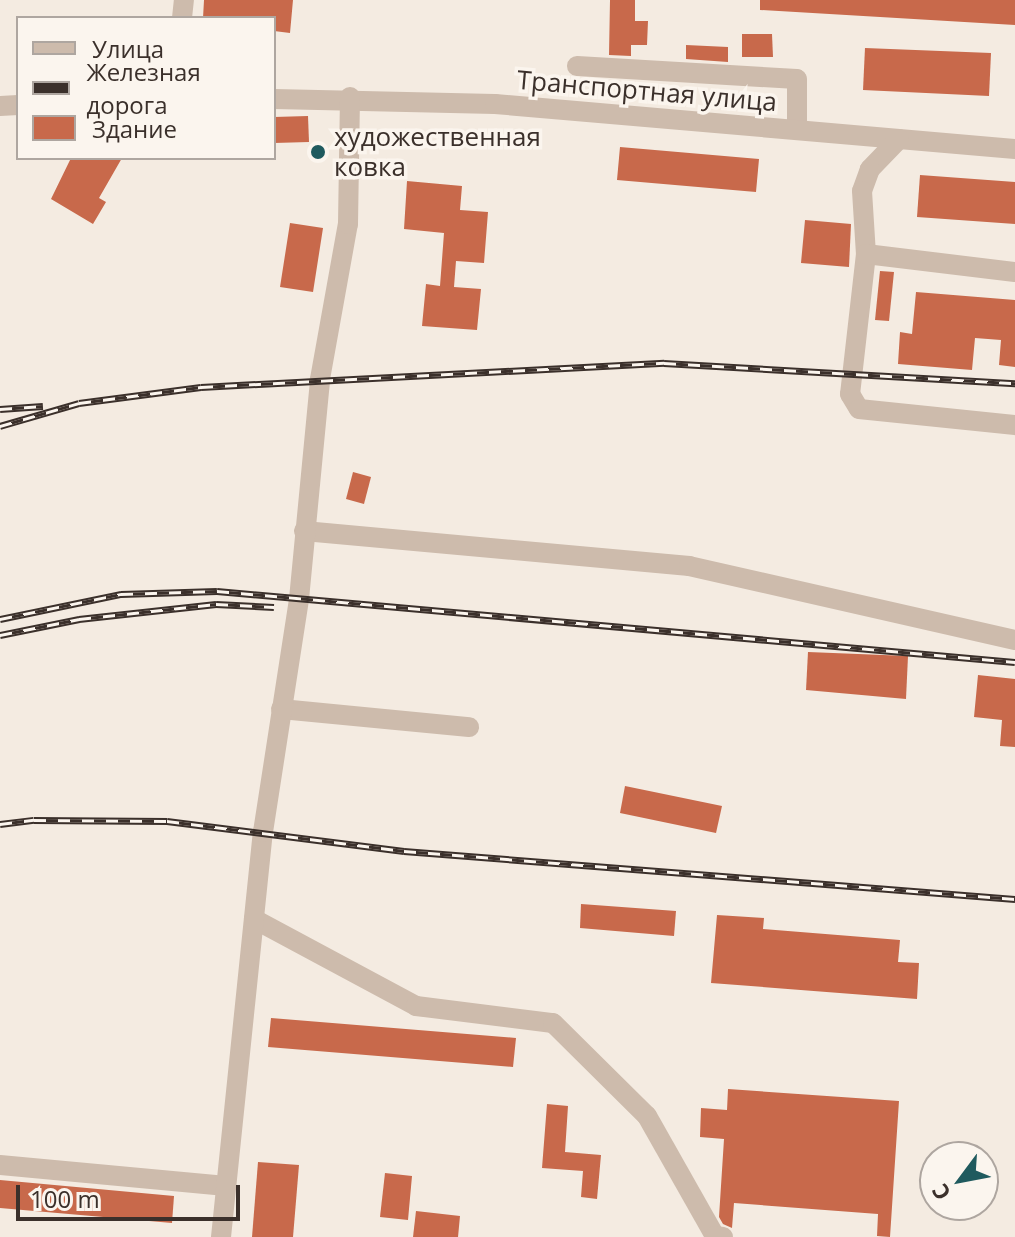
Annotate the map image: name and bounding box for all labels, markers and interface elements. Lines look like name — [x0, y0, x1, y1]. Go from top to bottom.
legend — [16, 16, 276, 160]
text: Улица — [92, 32, 164, 65]
text: Железная дорога — [86, 55, 201, 121]
street label: Транспортная улица — [516, 64, 778, 118]
text: Здание — [92, 112, 177, 145]
place label: художественная ковка — [334, 121, 541, 182]
marker: художественная ковка — [309, 143, 327, 161]
north arrow — [919, 1141, 999, 1221]
scale bar — [20, 1169, 244, 1219]
text: С — [924, 1179, 957, 1207]
text: 100 m — [30, 1182, 100, 1215]

